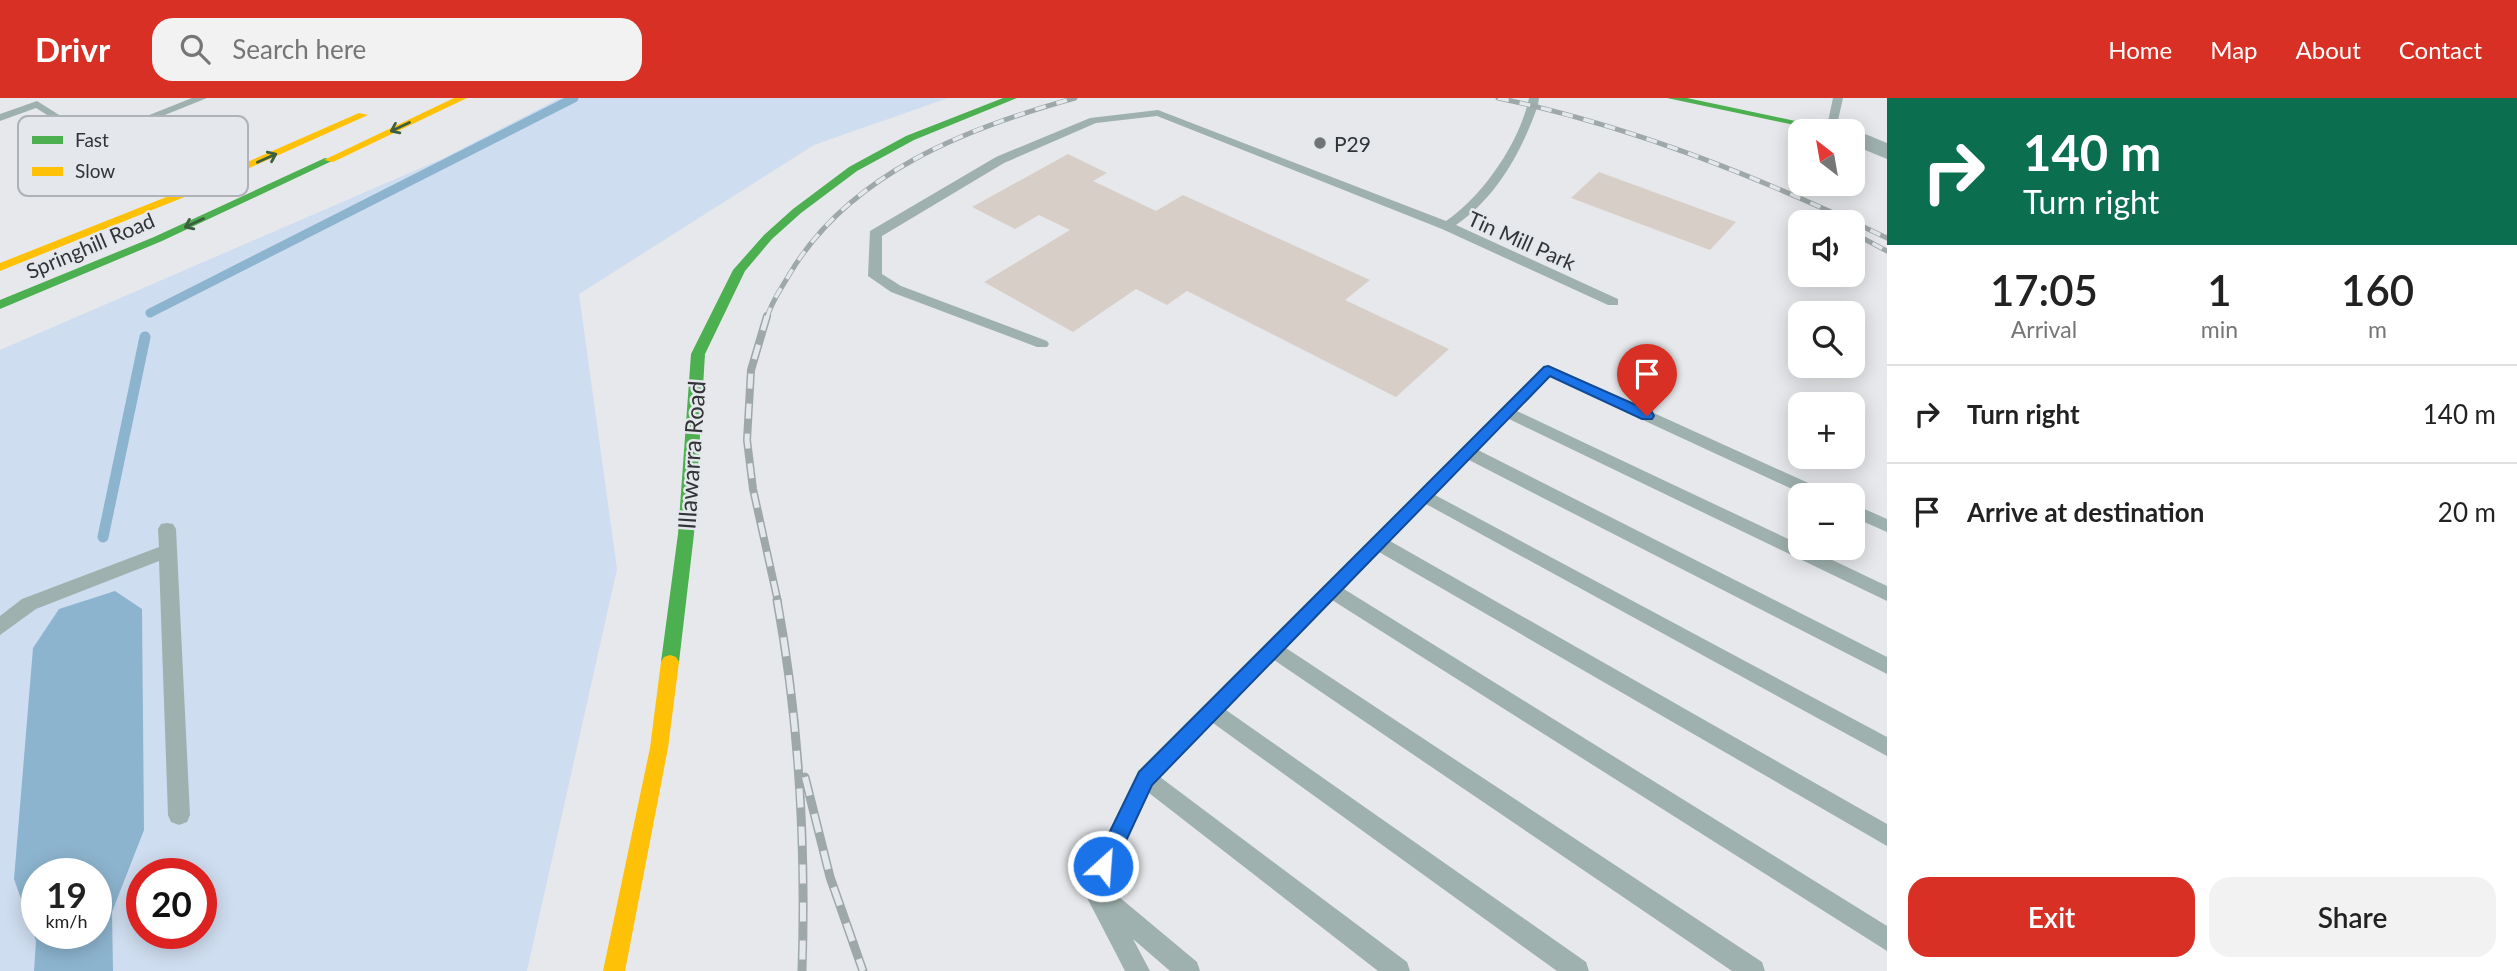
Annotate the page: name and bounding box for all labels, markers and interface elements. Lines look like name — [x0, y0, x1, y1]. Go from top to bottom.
search box — [152, 18, 642, 81]
text: Drivr — [35, 29, 110, 69]
icon: search — [176, 30, 214, 68]
text: Search here — [232, 33, 366, 65]
text: Home — [2108, 35, 2172, 64]
text: Map — [2210, 35, 2258, 64]
text: About — [2296, 35, 2361, 64]
text: Contact — [2399, 35, 2482, 64]
legend — [18, 116, 248, 196]
north arrow — [1788, 119, 1866, 196]
map controls — [1788, 119, 1865, 560]
one-way arrow — [390, 121, 411, 134]
text: 140 m — [2023, 123, 2161, 181]
icon: right — [1908, 126, 1999, 217]
text: Fast — [75, 128, 109, 151]
place label: P29 — [1334, 131, 1371, 156]
marker: P29 — [1312, 135, 1328, 151]
one-way arrow — [256, 151, 278, 164]
text: Slow — [75, 159, 115, 182]
text: Turn right — [2023, 182, 2159, 221]
street label: Tin Mill Park — [1464, 205, 1580, 275]
street label: Springhill Road — [22, 207, 158, 283]
button: sound — [1788, 210, 1865, 287]
one-way arrow — [184, 216, 205, 230]
text: 17:05 — [1990, 265, 2098, 315]
text: 1 — [2207, 265, 2232, 315]
text: 160 — [2341, 265, 2414, 315]
button: search — [1788, 301, 1865, 378]
text: Arrival — [2011, 315, 2077, 343]
text: min — [2201, 315, 2238, 343]
text: m — [2368, 315, 2387, 343]
pin — [1617, 344, 1677, 416]
icon: arrive — [1628, 355, 1666, 393]
street label: Illawarra Road — [671, 380, 711, 530]
button: + — [1788, 392, 1865, 469]
icon: right — [1908, 395, 1946, 433]
text: Turn right — [1967, 398, 2080, 430]
text: 140 m — [2423, 398, 2496, 430]
button: − — [1788, 483, 1865, 560]
icon: arrive — [1908, 493, 1946, 531]
text: Arrive at destination — [1967, 496, 2204, 528]
text: 20 m — [2438, 496, 2496, 528]
position arrow — [1066, 829, 1140, 903]
speed limit sign: 20 — [126, 858, 217, 949]
text: 19 — [46, 873, 87, 915]
button: Exit — [1908, 877, 2195, 957]
button: Share — [2209, 877, 2496, 957]
text: km/h — [45, 910, 88, 932]

